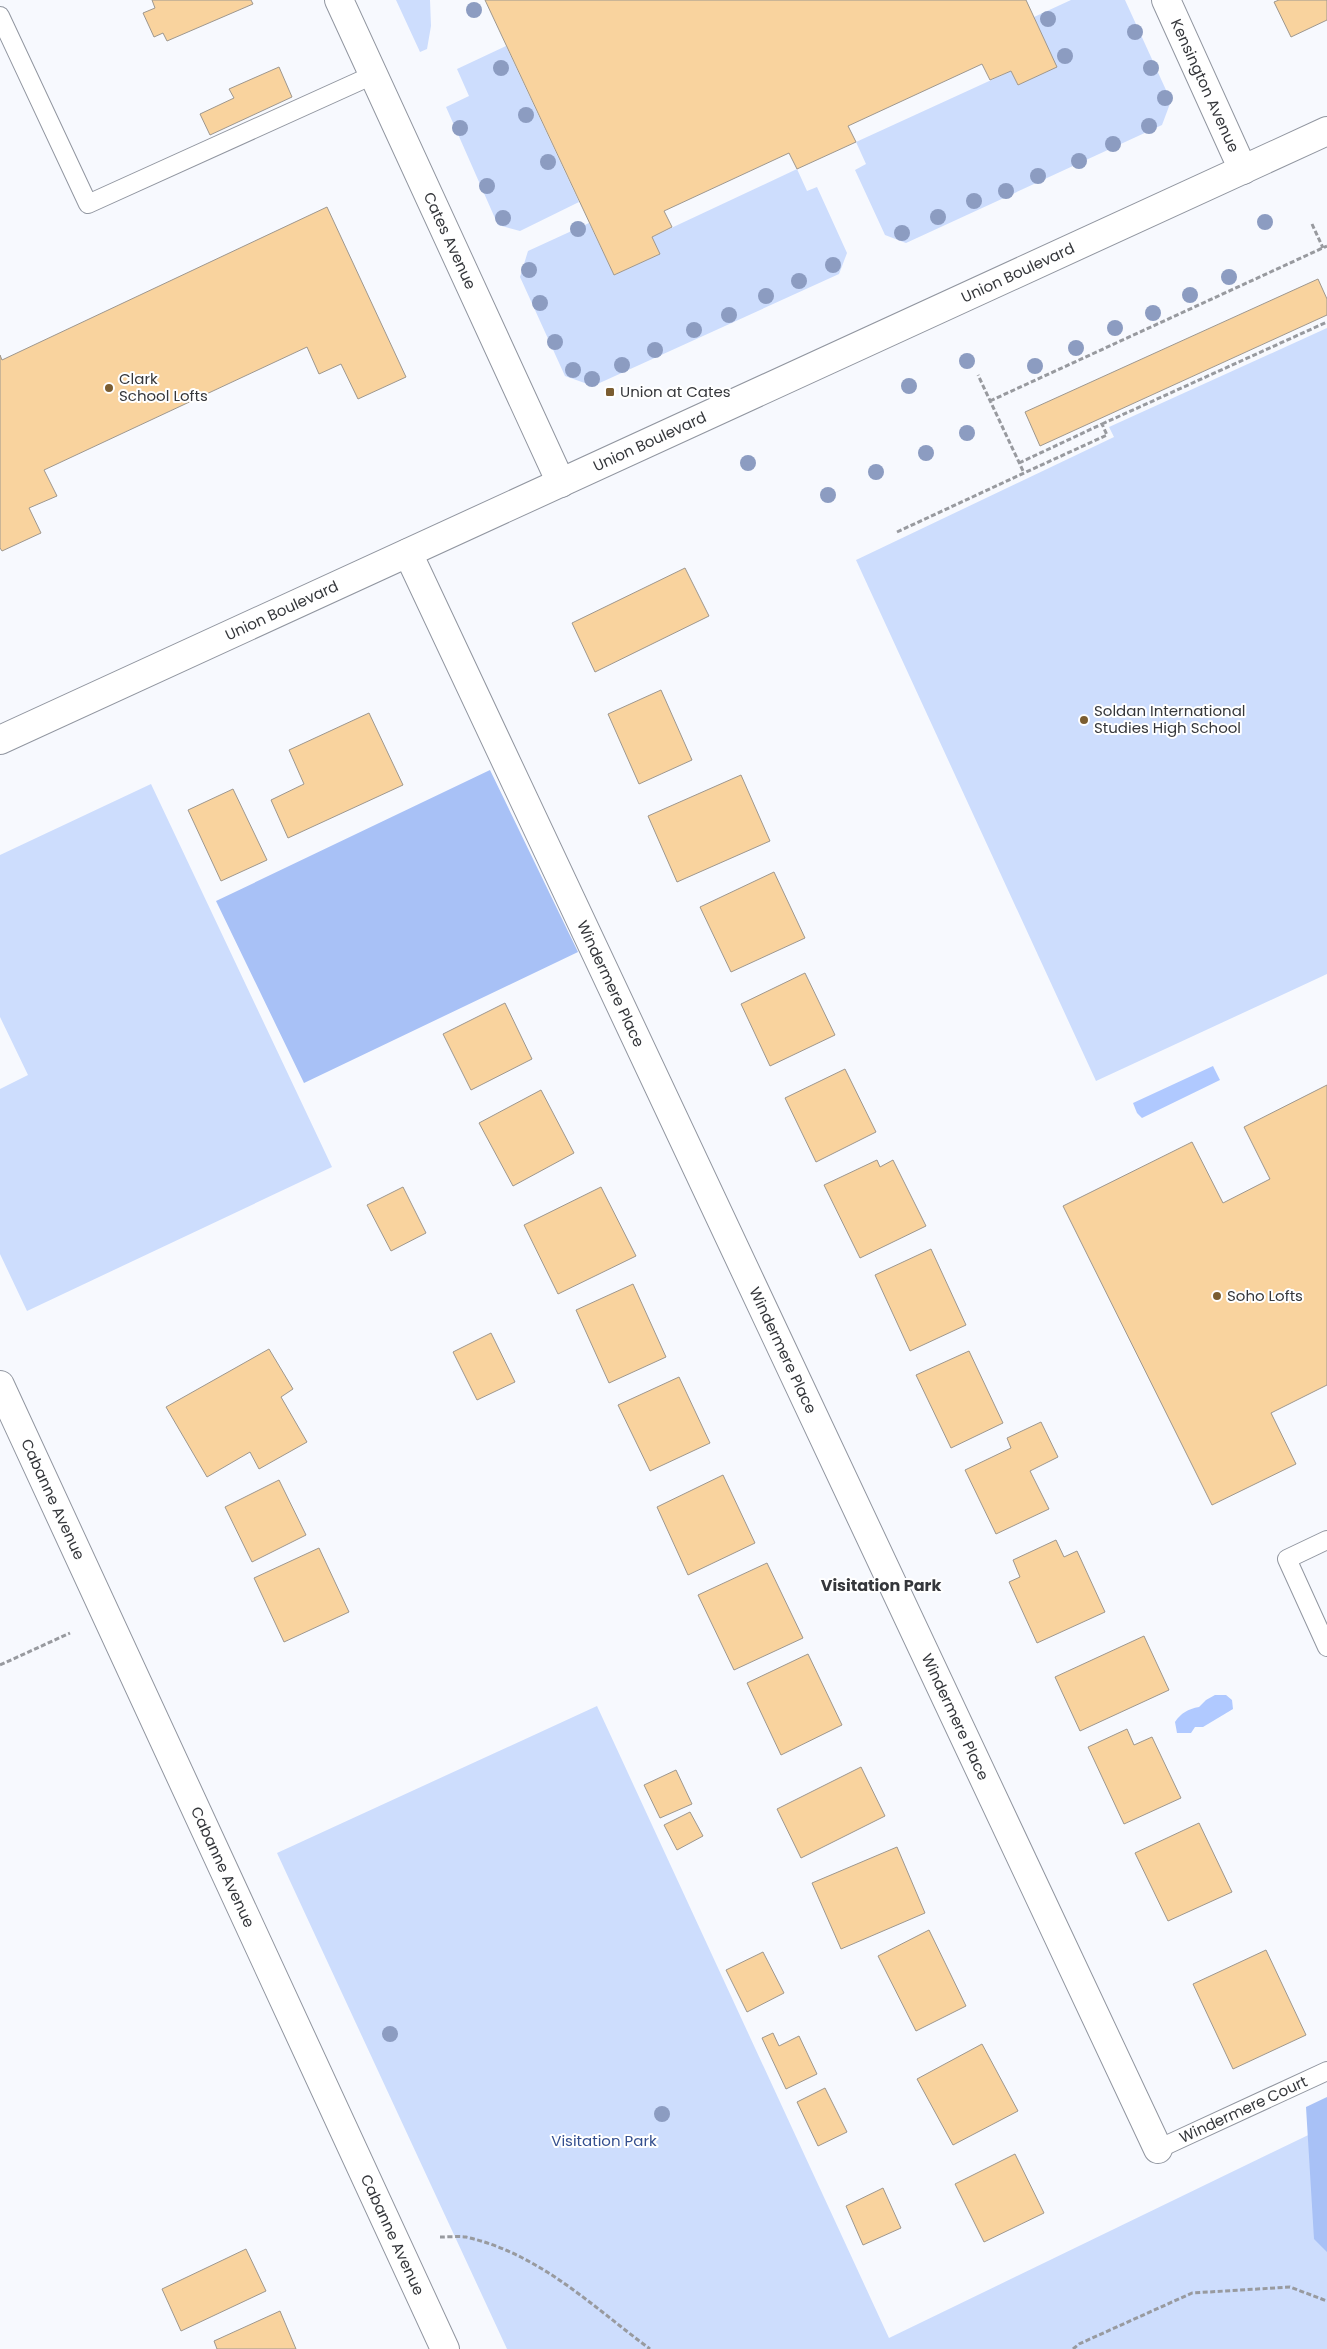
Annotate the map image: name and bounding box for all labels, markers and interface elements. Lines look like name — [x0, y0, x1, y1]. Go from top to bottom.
street label: Kensington Avenue — [1166, 15, 1245, 155]
street label: Cates Avenue — [419, 189, 482, 293]
street label: Union Boulevard — [958, 237, 1078, 307]
place label: Clark School Lofts — [119, 368, 208, 406]
place label: Union at Cates — [620, 381, 731, 402]
marker: Clark School Lofts — [103, 382, 115, 394]
marker: Union at Cates — [604, 386, 616, 398]
street label: Union Boulevard — [590, 406, 710, 476]
street label: Union Boulevard — [222, 575, 342, 645]
place label: Soldan International Studies High School — [1094, 700, 1246, 738]
marker: Soldan International Studies High School — [1078, 714, 1090, 726]
street label: Windermere Place — [572, 917, 650, 1050]
street label: Windermere Place — [744, 1283, 822, 1417]
place label: Soho Lofts — [1227, 1285, 1303, 1306]
marker: Soho Lofts — [1211, 1290, 1223, 1302]
street label: Cabanne Avenue — [16, 1435, 90, 1563]
district label: Visitation Park — [821, 1574, 941, 1597]
street label: Windermere Place — [917, 1650, 994, 1783]
street label: Cabanne Avenue — [186, 1803, 260, 1931]
street label: Windermere Court — [1176, 2071, 1310, 2148]
park label: Visitation Park — [551, 2130, 657, 2151]
street label: Cabanne Avenue — [356, 2171, 430, 2298]

